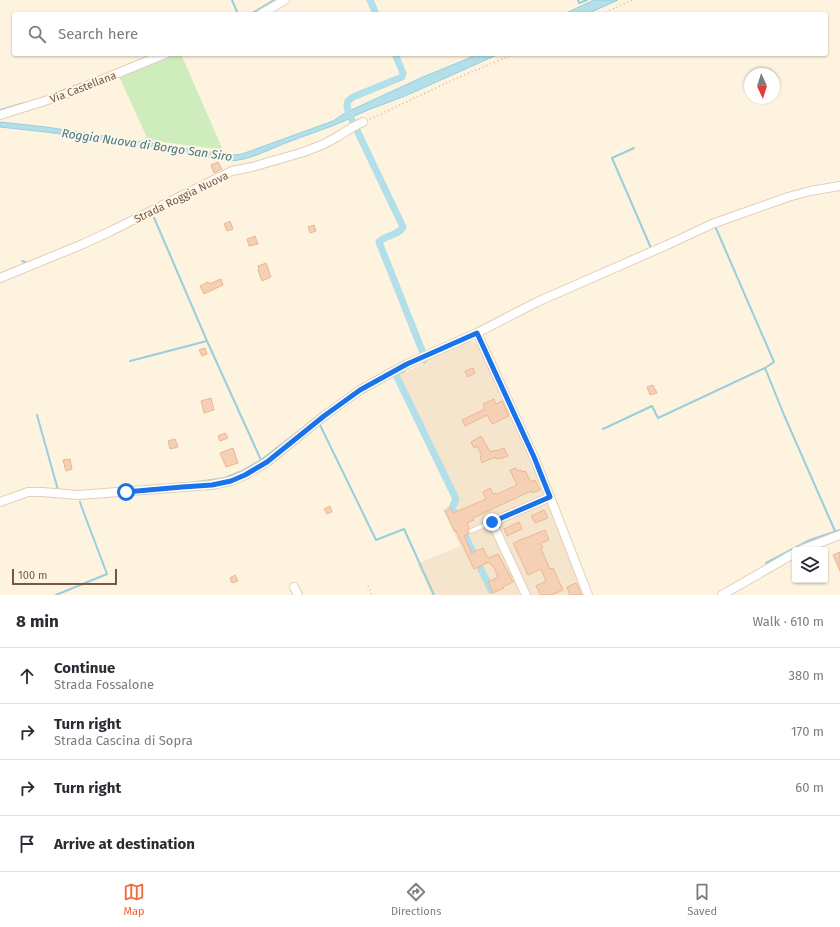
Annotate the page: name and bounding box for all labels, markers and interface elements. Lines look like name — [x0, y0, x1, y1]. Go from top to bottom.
search box — [12, 12, 828, 56]
icon: search — [26, 23, 48, 45]
text: Search here — [58, 25, 138, 43]
north arrow — [744, 68, 780, 104]
street label: Via Castellana — [48, 69, 118, 106]
water label: Roggia Nuova di Borgo San Siro — [61, 126, 233, 164]
street label: Strada Roggia Nuova — [132, 169, 230, 226]
route start — [117, 483, 135, 501]
route end — [483, 513, 501, 531]
map controls — [792, 547, 828, 583]
button: layers — [792, 547, 828, 583]
scale bar — [12, 567, 117, 586]
text: 100 m — [18, 569, 47, 582]
text: 8 min — [16, 611, 59, 632]
text: Walk · 610 m — [752, 614, 824, 629]
text: Continue — [54, 659, 115, 677]
icon: ahead — [16, 665, 38, 687]
text: 380 m — [789, 668, 824, 683]
text: Strada Fossalone — [54, 677, 154, 692]
text: Turn right — [54, 715, 121, 733]
icon: right — [16, 721, 38, 743]
text: 170 m — [791, 724, 824, 739]
text: Strada Cascina di Sopra — [54, 733, 193, 748]
icon: right — [16, 777, 38, 799]
text: Turn right — [54, 779, 121, 797]
text: 60 m — [795, 780, 824, 795]
icon: arrive — [16, 833, 38, 855]
text: Arrive at destination — [54, 835, 195, 853]
tab: Map — [123, 881, 145, 918]
tab: Directions — [391, 881, 441, 918]
tab: Saved — [687, 881, 717, 918]

